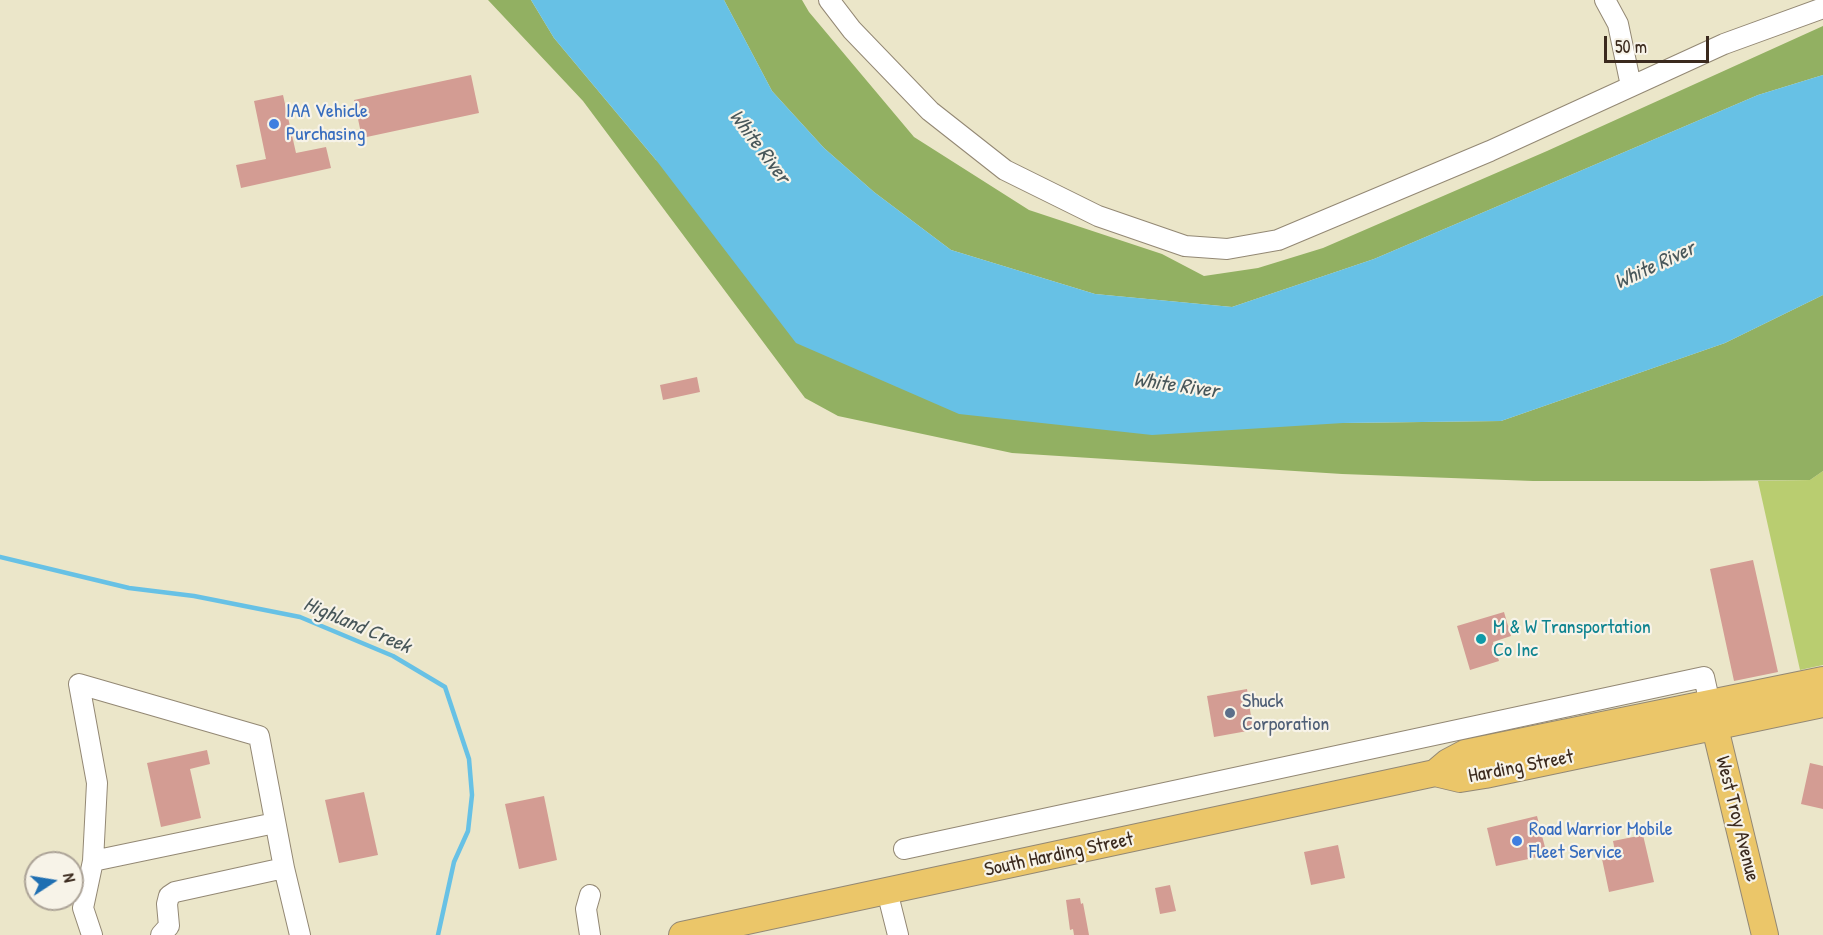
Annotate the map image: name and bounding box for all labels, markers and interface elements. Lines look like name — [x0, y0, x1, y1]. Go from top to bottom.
scale bar — [1607, 24, 1712, 62]
text: 50 m — [1615, 34, 1647, 59]
place label: IAA Vehicle Purchasing — [286, 100, 368, 147]
water label: White River — [723, 105, 795, 189]
marker: IAA Vehicle Purchasing — [267, 117, 281, 131]
water label: White River — [1611, 236, 1699, 296]
water label: White River — [1132, 368, 1220, 404]
water label: Highland Creek — [300, 592, 414, 660]
place label: M & W Transportation Co Inc — [1493, 616, 1651, 663]
marker: M & W Transportation Co Inc — [1474, 632, 1488, 646]
place label: Shuck Corporation — [1242, 690, 1329, 737]
marker: Shuck Corporation — [1223, 706, 1237, 720]
street label: Harding Street — [1467, 745, 1575, 789]
street label: West Troy Avenue — [1710, 754, 1764, 884]
place label: Road Warrior Mobile Fleet Service — [1529, 818, 1673, 865]
street label: South Harding Street — [982, 828, 1136, 882]
marker: Road Warrior Mobile Fleet Service — [1510, 834, 1524, 848]
north arrow — [24, 851, 84, 911]
text: N — [58, 871, 81, 884]

